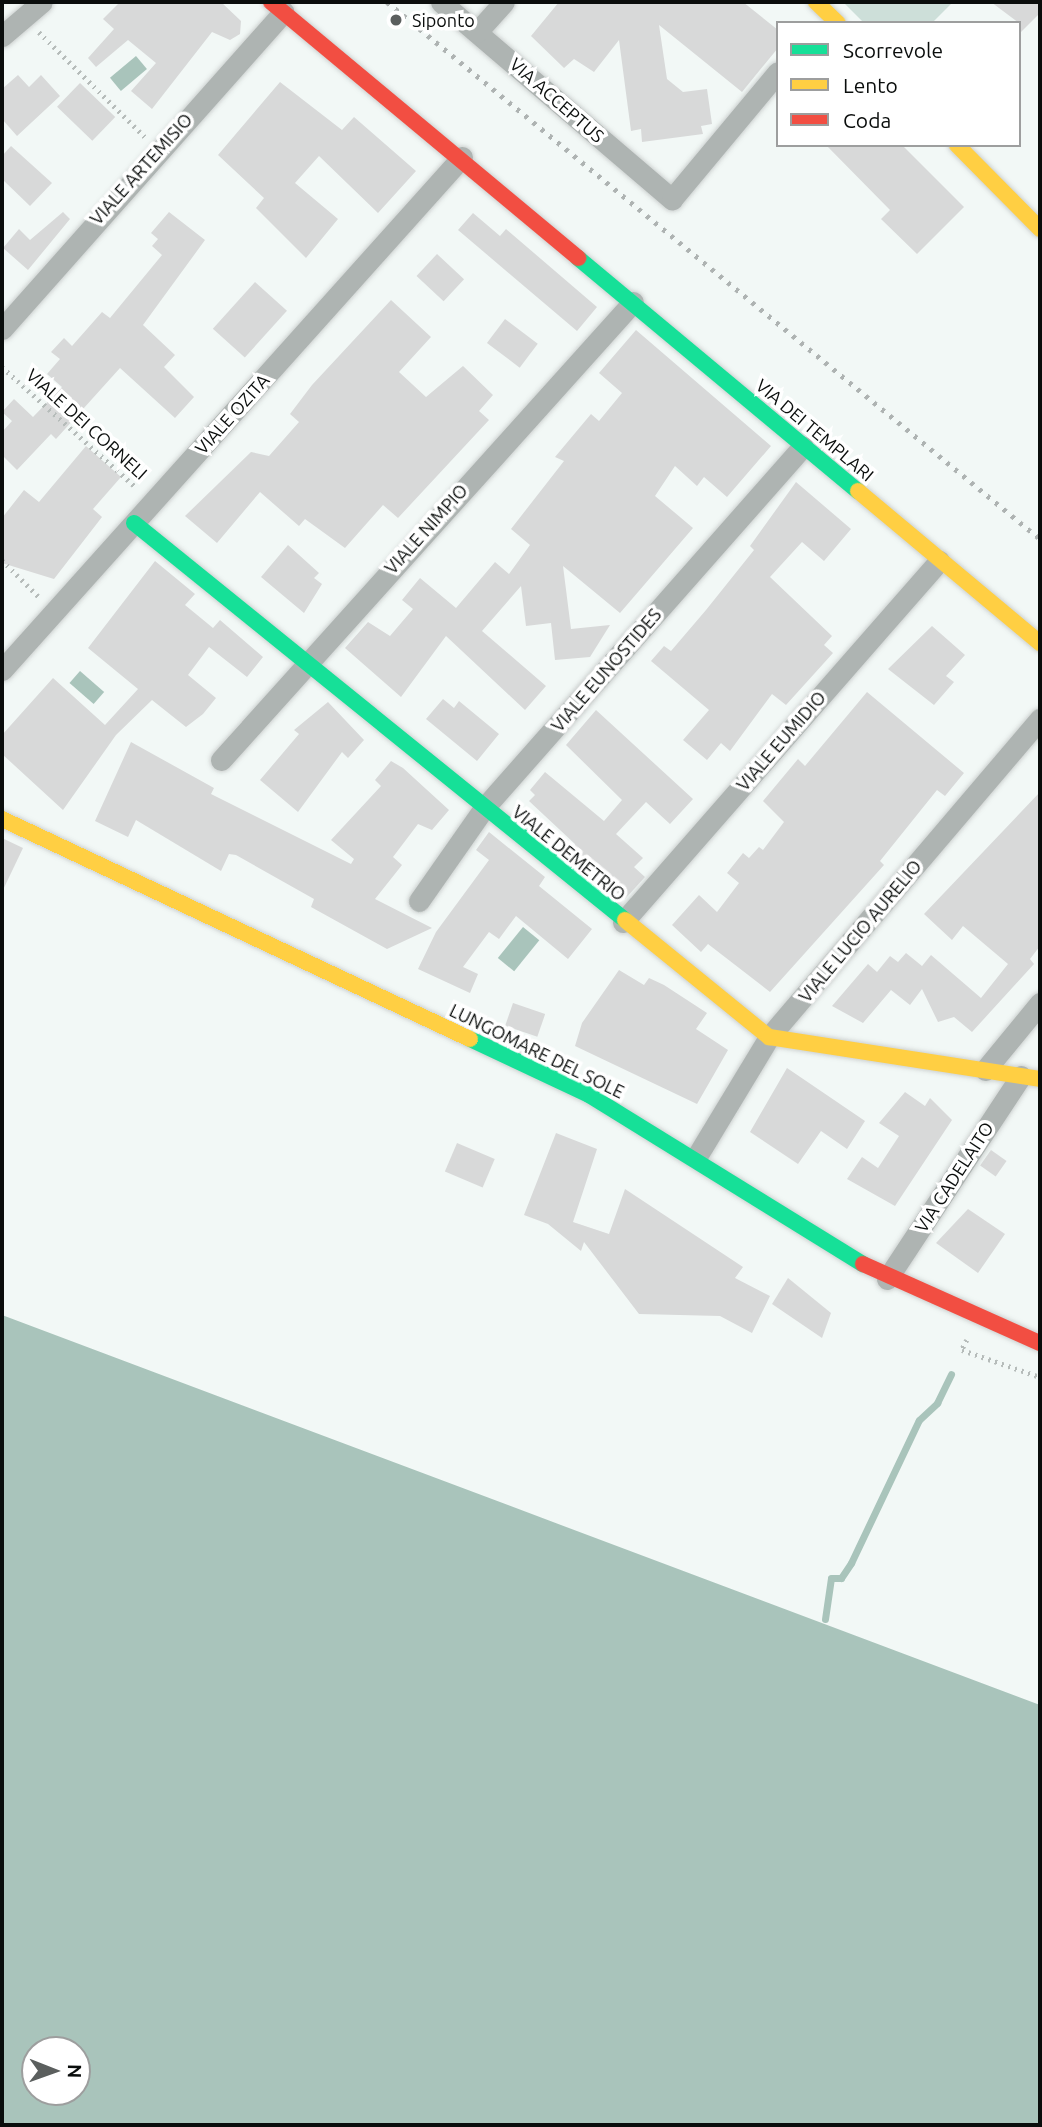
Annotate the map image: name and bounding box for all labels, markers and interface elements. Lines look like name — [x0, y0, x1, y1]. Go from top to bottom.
place label: Siponto — [412, 9, 475, 31]
marker: Siponto — [386, 10, 406, 30]
legend — [776, 21, 1021, 147]
text: Scorrevole — [843, 38, 943, 62]
street label: VIA ACCEPTUS — [505, 53, 609, 147]
text: Lento — [843, 73, 898, 97]
text: Coda — [843, 108, 891, 132]
street label: VIALE ARTEMISIO — [85, 109, 197, 229]
street label: VIALE DEI CORNELI — [22, 364, 152, 484]
street label: VIALE OZITA — [190, 369, 274, 459]
street label: VIA DEI TEMPLARI — [752, 374, 878, 486]
street label: VIALE NIMPIO — [380, 480, 472, 578]
street label: VIALE EUNOSTIDES — [547, 604, 665, 736]
street label: VIALE EUMIDIO — [732, 687, 830, 795]
street label: VIALE DEMETRIO — [508, 801, 630, 905]
street label: VIALE LUCIO AURELIO — [794, 855, 926, 1007]
street label: LUNGOMARE DEL SOLE — [446, 999, 628, 1103]
street label: VIA CADELAITO — [910, 1118, 998, 1236]
north arrow — [21, 2036, 91, 2106]
text: N — [64, 2064, 86, 2079]

